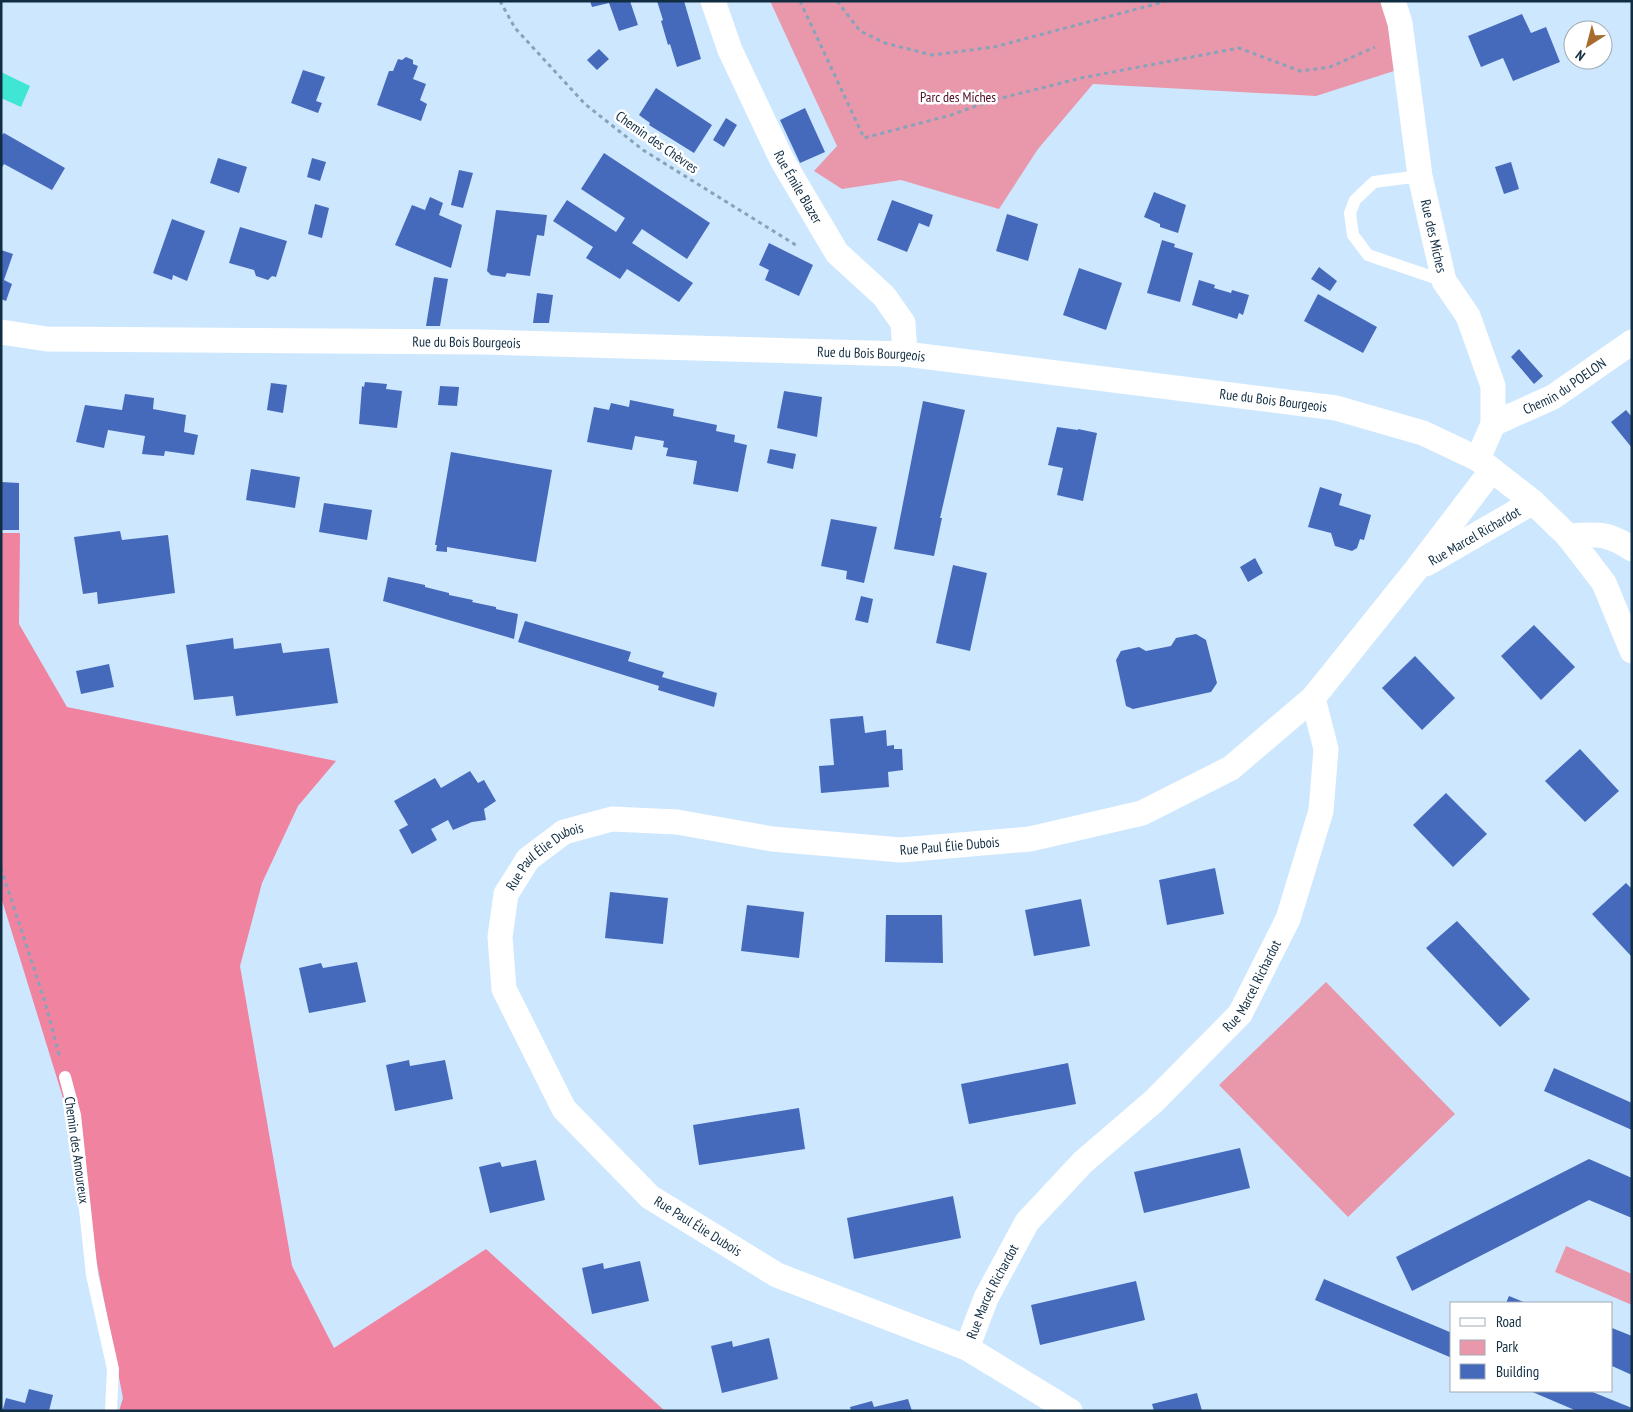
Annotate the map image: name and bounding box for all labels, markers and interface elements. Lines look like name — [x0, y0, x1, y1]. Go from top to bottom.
north arrow — [1563, 20, 1613, 70]
text: N — [1572, 46, 1589, 65]
park label: Parc des Miches — [920, 88, 996, 106]
street label: Chemin des Chèvres — [612, 107, 702, 177]
street label: Rue Émile Blazer — [770, 148, 827, 227]
street label: Rue des Miches — [1417, 198, 1451, 275]
street label: Rue du Bois Bourgeois — [412, 333, 521, 352]
street label: Rue du Bois Bourgeois — [817, 343, 927, 366]
street label: Chemin du POELON — [1520, 354, 1610, 418]
street label: Rue du Bois Bourgeois — [1219, 384, 1329, 416]
street label: Rue Marcel Richardot — [1425, 502, 1524, 570]
street label: Rue Paul Élie Dubois — [502, 818, 585, 894]
street label: Rue Paul Élie Dubois — [899, 833, 1000, 859]
street label: Rue Marcel Richardot — [1219, 937, 1285, 1036]
street label: Chemin des Amoureux — [61, 1095, 93, 1205]
street label: Rue Paul Élie Dubois — [651, 1192, 745, 1260]
street label: Rue Marcel Richardot — [962, 1241, 1023, 1341]
legend — [1450, 1302, 1613, 1392]
text: Road — [1496, 1312, 1522, 1331]
text: Park — [1496, 1337, 1518, 1356]
text: Building — [1496, 1362, 1539, 1381]

